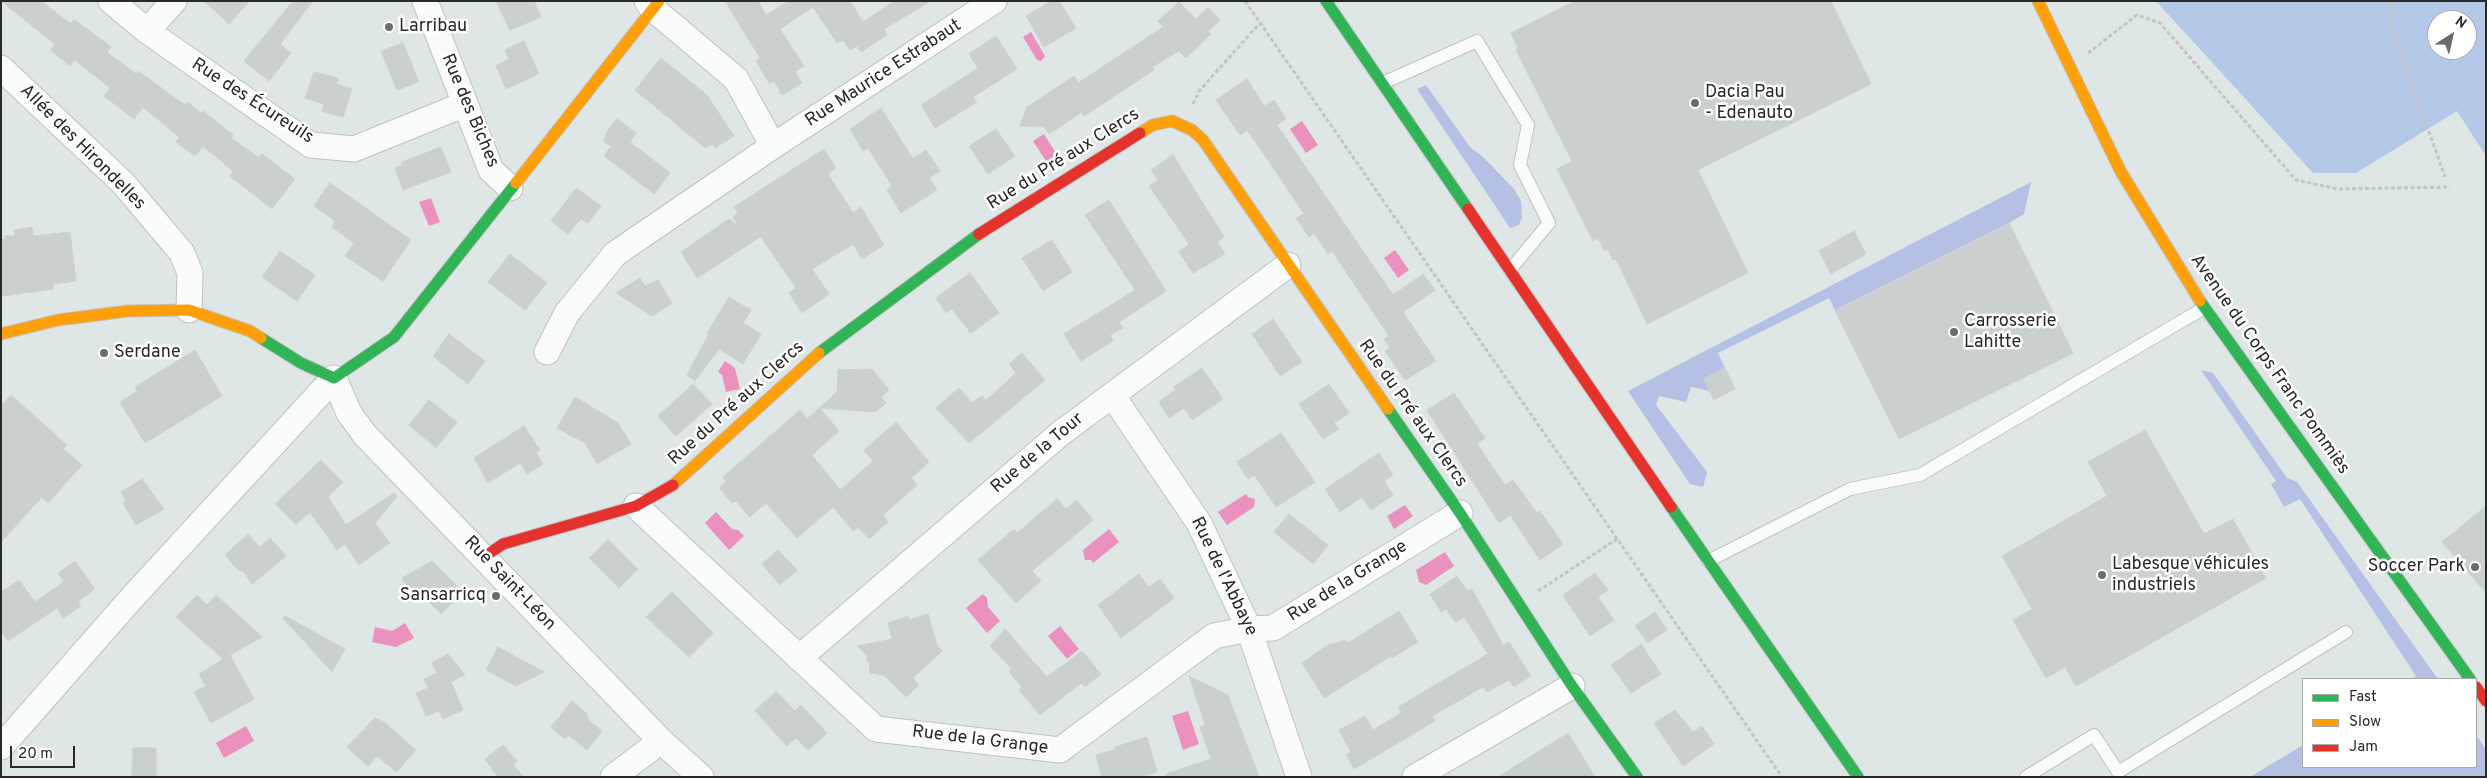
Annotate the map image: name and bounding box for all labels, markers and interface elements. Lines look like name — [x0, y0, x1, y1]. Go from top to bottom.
north arrow — [2427, 10, 2477, 60]
text: N — [2451, 13, 2469, 33]
place label: Larribau — [399, 16, 467, 38]
street label: Rue Maurice Estrabaut — [802, 16, 966, 132]
marker: Larribau — [383, 21, 395, 33]
street label: Rue des Biches — [435, 51, 503, 171]
street label: Rue des Écureuils — [187, 54, 317, 150]
street label: Allée des Hirondelles — [15, 81, 149, 215]
place label: Dacia Pau - Edenauto — [1705, 82, 1793, 125]
marker: Dacia Pau - Edenauto — [1689, 97, 1701, 109]
street label: Rue du Pré aux Clercs — [984, 104, 1144, 216]
street label: Avenue du Corps Franc Pommiès — [2185, 251, 2353, 479]
place label: Carrosserie Lahitte — [1964, 311, 2056, 354]
marker: Carrosserie Lahitte — [1948, 326, 1960, 338]
street label: Rue du Pré aux Clercs — [1353, 336, 1471, 492]
street label: Rue du Pré aux Clercs — [665, 337, 809, 471]
place label: Serdane — [114, 342, 181, 364]
marker: Serdane — [98, 347, 110, 359]
street label: Rue de la Tour — [987, 409, 1089, 499]
street label: Rue de l'Abbaye — [1185, 514, 1261, 640]
street label: Rue Saint-Léon — [458, 532, 560, 636]
street label: Rue de la Grange — [1284, 537, 1412, 627]
place label: Labesque véhicules industriels — [2112, 554, 2269, 596]
place label: Soccer Park — [2368, 556, 2465, 578]
marker: Soccer Park — [2469, 561, 2481, 573]
marker: Labesque véhicules industriels — [2096, 569, 2108, 581]
place label: Sansarricq — [400, 585, 486, 607]
marker: Sansarricq — [490, 590, 502, 602]
legend — [2302, 678, 2477, 768]
text: Fast — [2349, 688, 2377, 707]
text: Slow — [2349, 713, 2381, 732]
street label: Rue de la Grange — [911, 722, 1049, 760]
scale bar — [12, 736, 78, 768]
text: Jam — [2349, 738, 2378, 757]
text: 20 m — [18, 745, 53, 764]

